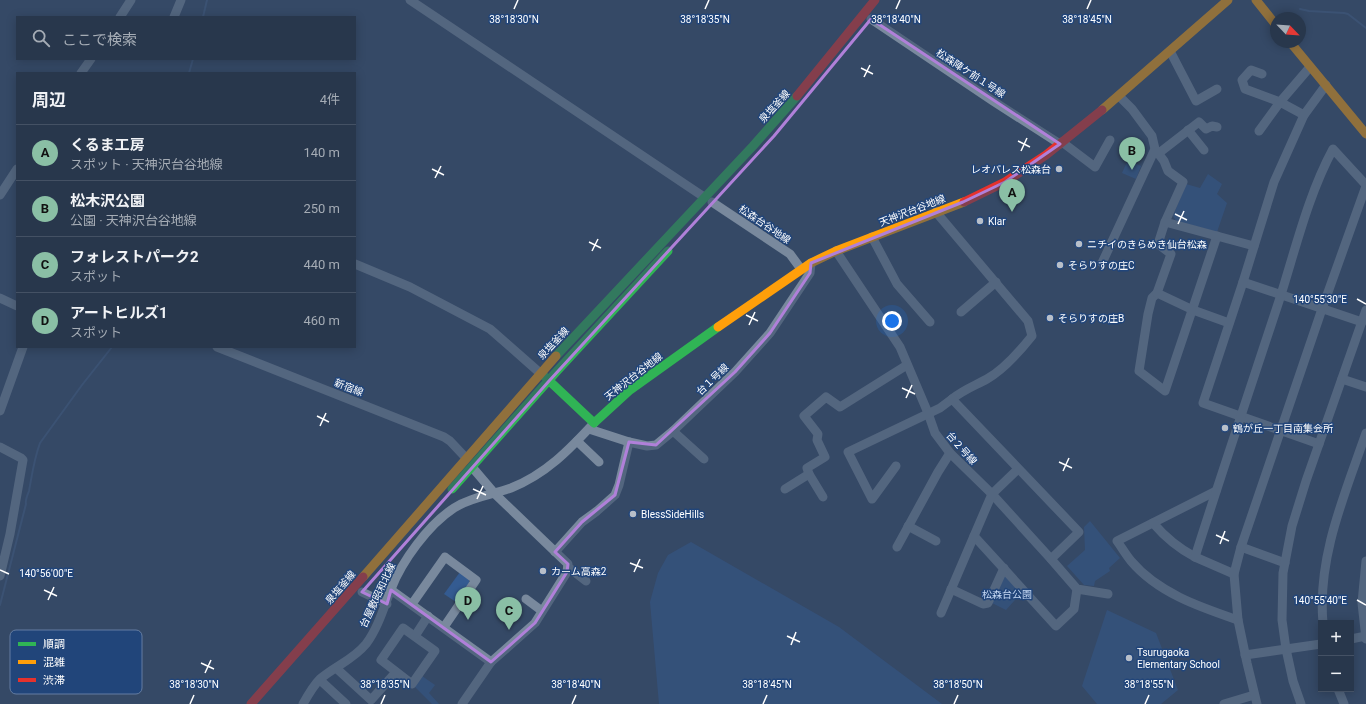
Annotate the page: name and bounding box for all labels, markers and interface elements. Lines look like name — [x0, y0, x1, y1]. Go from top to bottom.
north arrow — [1270, 12, 1306, 48]
text: 38°18'30"N — [489, 14, 539, 25]
text: 38°18'35"N — [680, 14, 730, 25]
text: 38°18'40"N — [871, 14, 921, 25]
text: 38°18'45"N — [1062, 14, 1112, 25]
search box — [16, 16, 356, 60]
icon: search — [30, 27, 52, 49]
text: ここで検索 — [62, 31, 137, 49]
street label: 松森陣ケ前１号線 — [934, 47, 1007, 100]
street label: 泉塩釜線 — [757, 88, 792, 125]
text: 周辺 — [32, 90, 66, 110]
text: 4件 — [320, 92, 340, 107]
text: くるま工房 — [70, 136, 145, 154]
pin: B — [1119, 137, 1145, 170]
text: A — [41, 145, 49, 160]
text: 140 m — [303, 145, 340, 160]
text: スポット · 天神沢台谷地線 — [70, 157, 223, 172]
place label: レオパレス松森台 — [971, 164, 1051, 175]
marker: レオパレス松森台 — [1054, 164, 1064, 174]
pin: A — [999, 179, 1025, 212]
text: 松木沢公園 — [70, 192, 145, 210]
street label: 天神沢台谷地線 — [878, 193, 947, 228]
text: B — [41, 201, 49, 216]
text: 250 m — [303, 201, 340, 216]
street label: 松森台谷地線 — [737, 203, 793, 246]
text: 公園 · 天神沢台谷地線 — [70, 213, 197, 228]
marker: Klar — [975, 216, 985, 226]
place label: Klar — [988, 216, 1006, 227]
marker: ニチイのきらめき仙台松森 — [1074, 239, 1084, 249]
place label: ニチイのきらめき仙台松森 — [1087, 239, 1207, 250]
text: フォレストパーク2 — [70, 248, 199, 266]
text: C — [41, 257, 49, 272]
text: 440 m — [303, 257, 340, 272]
marker: そらりすの庄C — [1055, 260, 1065, 270]
place label: そらりすの庄C — [1068, 260, 1135, 271]
text: スポット — [70, 269, 122, 284]
text: 140°55'30"E — [1293, 294, 1347, 305]
text: アートヒルズ1 — [70, 304, 168, 322]
your location — [882, 311, 902, 331]
text: D — [41, 313, 49, 328]
text: 460 m — [303, 313, 340, 328]
marker: そらりすの庄B — [1045, 313, 1055, 323]
place label: そらりすの庄B — [1058, 313, 1124, 324]
text: スポット — [70, 325, 122, 340]
street label: 泉塩釜線 — [536, 325, 571, 362]
street label: 天神沢台谷地線 — [602, 351, 664, 402]
street label: 台１号線 — [694, 362, 731, 397]
street label: 新宿線 — [333, 377, 365, 398]
marker: 鶴が丘一丁目南集会所 — [1220, 423, 1230, 433]
place label: 鶴が丘一丁目南集会所 — [1233, 423, 1333, 434]
street label: 台２号線 — [944, 430, 979, 467]
marker: BlessSideHills — [628, 509, 638, 519]
place label: BlessSideHills — [641, 509, 704, 520]
street label: 台屋敷昭和北線 — [358, 561, 397, 629]
marker: カーム高森2 — [538, 566, 548, 576]
place label: カーム高森2 — [551, 566, 607, 577]
text: 140°56'00"E — [19, 568, 73, 579]
street label: 泉塩釜線 — [323, 569, 358, 606]
pin: D — [455, 587, 481, 620]
park label: 松森台公園 — [982, 589, 1032, 600]
text: 140°55'40"E — [1293, 595, 1347, 606]
pin: C — [496, 597, 522, 630]
map controls — [1318, 620, 1354, 692]
button: + — [1318, 620, 1354, 656]
legend — [10, 630, 142, 694]
text: 順調 — [43, 638, 65, 651]
place label: Tsurugaoka Elementary School — [1137, 647, 1220, 670]
marker: Tsurugaoka Elementary School — [1124, 653, 1134, 663]
text: 混雑 — [43, 656, 65, 669]
button: − — [1318, 656, 1354, 692]
text: 渋滞 — [43, 674, 65, 687]
text: 38°18'30"N — [169, 679, 219, 690]
text: 38°18'35"N — [360, 679, 410, 690]
text: 38°18'40"N — [551, 679, 601, 690]
text: 38°18'45"N — [742, 679, 792, 690]
text: 38°18'50"N — [933, 679, 983, 690]
text: 38°18'55"N — [1124, 679, 1174, 690]

